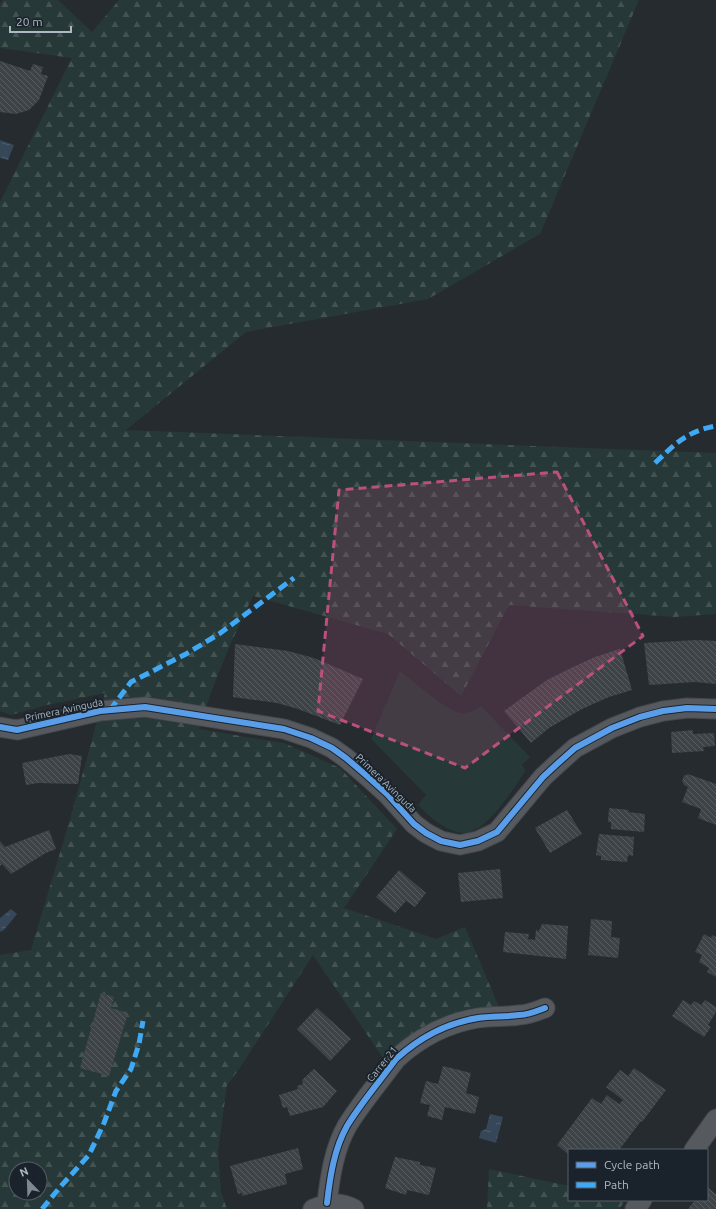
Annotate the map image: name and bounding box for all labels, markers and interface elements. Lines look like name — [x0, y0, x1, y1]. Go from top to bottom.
scale bar — [10, 8, 71, 34]
text: 20 m — [16, 15, 43, 28]
street label: Primera Avinguda — [24, 696, 104, 724]
street label: Primera Avinguda — [354, 751, 418, 815]
street label: Carrer 21 — [365, 1044, 399, 1084]
legend — [568, 1149, 708, 1201]
text: Cycle path — [604, 1158, 660, 1171]
north arrow — [8, 1161, 48, 1201]
text: N — [18, 1165, 30, 1179]
text: Path — [604, 1178, 629, 1191]

